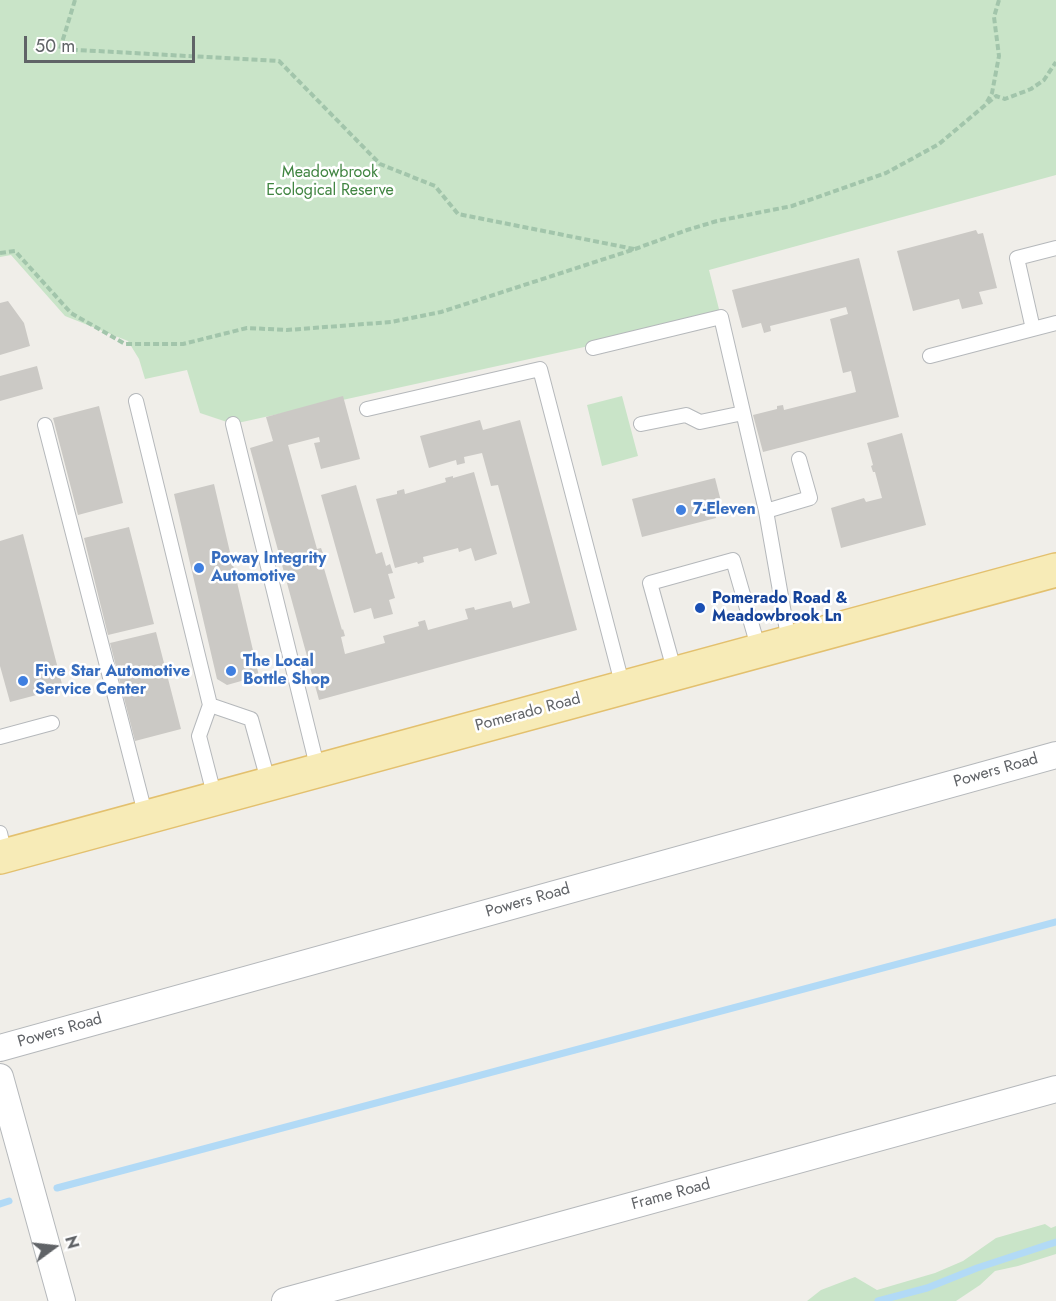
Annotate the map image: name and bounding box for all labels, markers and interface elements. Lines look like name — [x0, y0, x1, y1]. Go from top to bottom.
scale bar — [27, 24, 198, 62]
text: 50 m — [35, 33, 75, 59]
park label: Meadowbrook Ecological Reserve — [266, 163, 394, 201]
place label: 7-Eleven — [693, 500, 756, 520]
marker: 7-Eleven — [674, 503, 688, 517]
place label: Poway Integrity Automotive — [211, 549, 326, 587]
marker: Poway Integrity Automotive — [192, 561, 206, 575]
place label: Pomerado Road & Meadowbrook Ln — [712, 589, 848, 627]
marker: Pomerado Road & Meadowbrook Ln — [693, 601, 707, 615]
place label: The Local Bottle Shop — [243, 652, 330, 690]
place label: Five Star Automotive Service Center — [35, 662, 190, 700]
marker: The Local Bottle Shop — [224, 664, 238, 678]
marker: Five Star Automotive Service Center — [16, 674, 30, 688]
street label: Pomerado Road — [473, 690, 583, 736]
street label: Powers Road — [952, 750, 1040, 792]
street label: Powers Road — [484, 880, 572, 922]
street label: Powers Road — [16, 1010, 104, 1052]
street label: Frame Road — [629, 1175, 713, 1215]
north arrow — [24, 1217, 84, 1277]
text: N — [59, 1233, 85, 1251]

